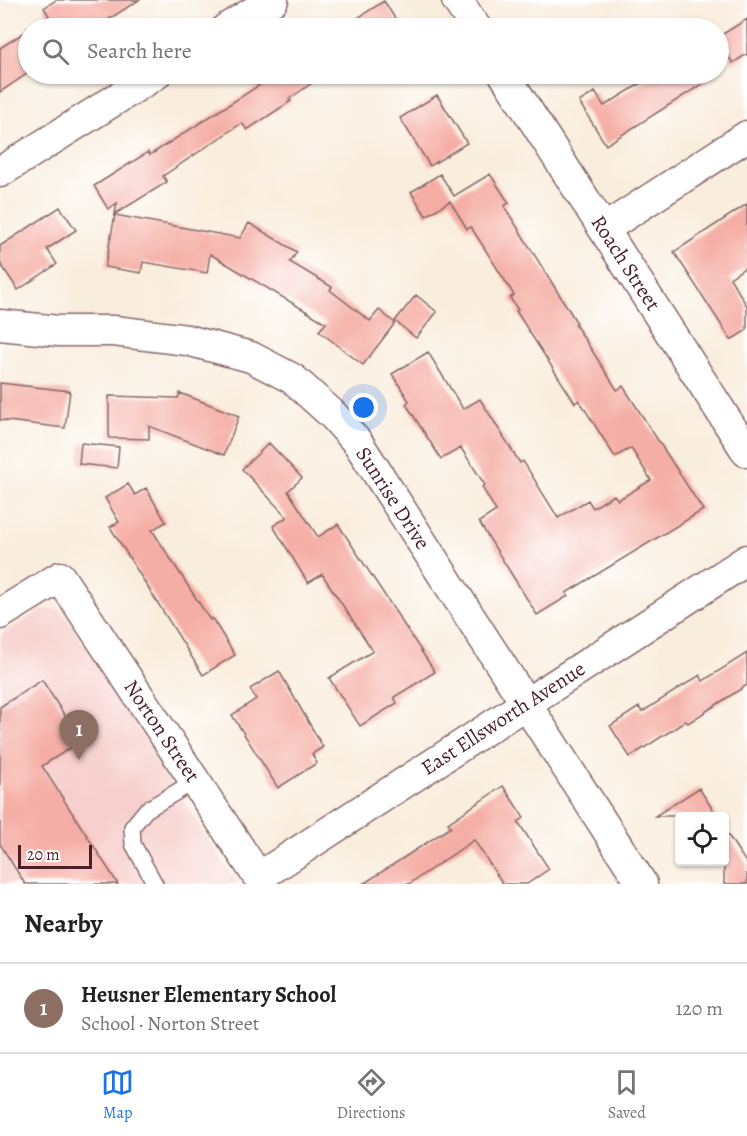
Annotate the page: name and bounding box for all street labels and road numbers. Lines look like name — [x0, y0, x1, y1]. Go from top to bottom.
street label: Roach Street — [585, 210, 667, 316]
street label: Sunrise Drive — [349, 441, 437, 555]
street label: East Ellsworth Avenue — [416, 654, 590, 782]
street label: Norton Street — [117, 674, 207, 788]

